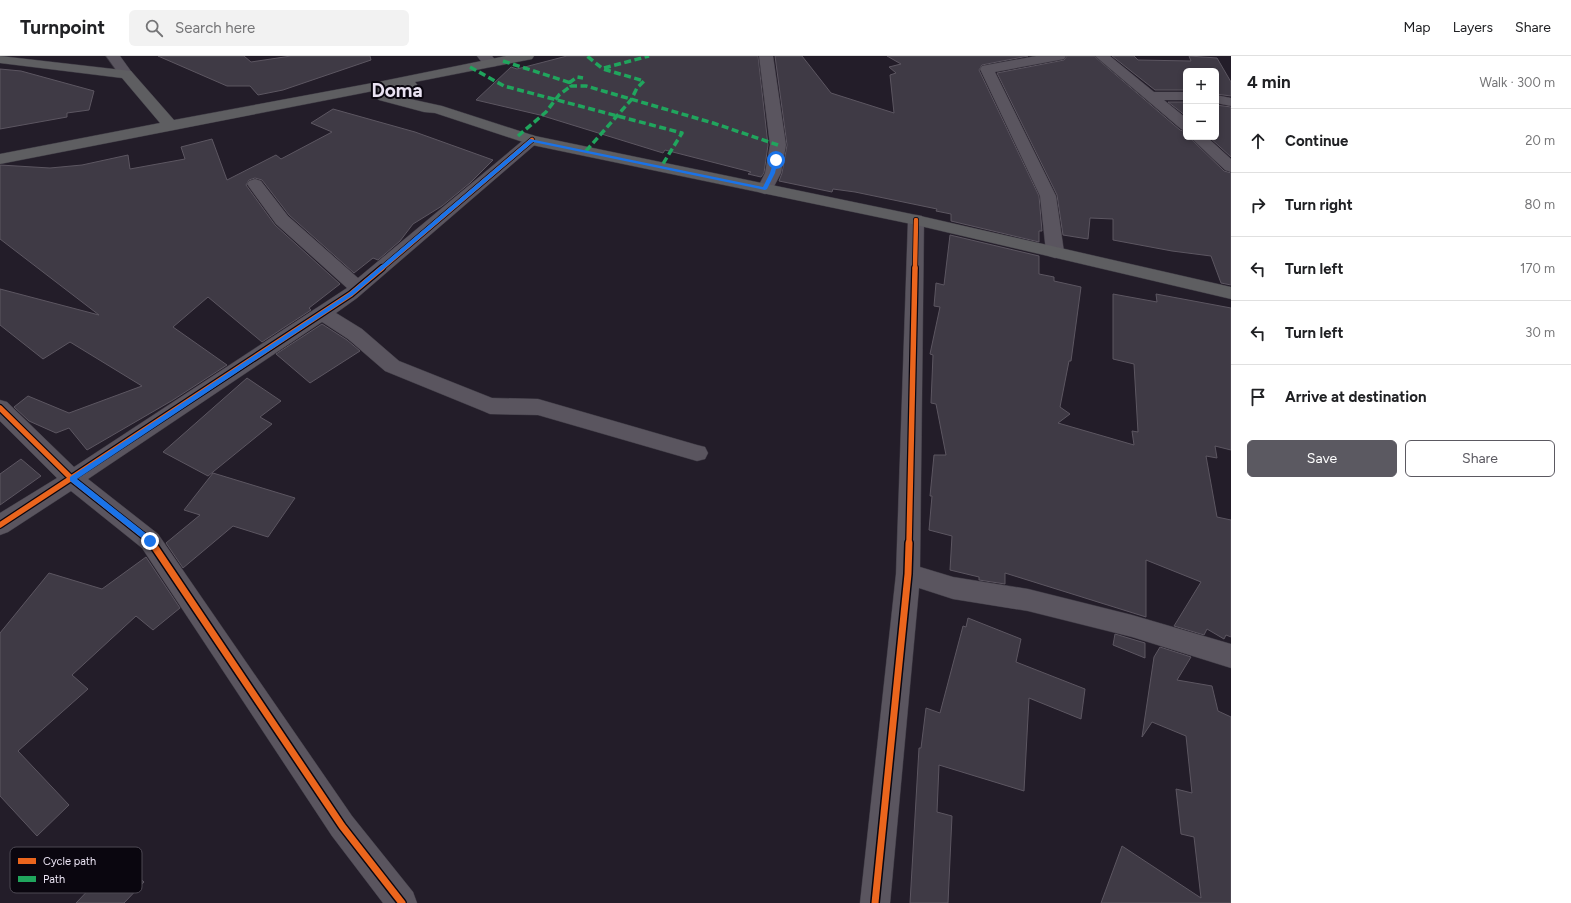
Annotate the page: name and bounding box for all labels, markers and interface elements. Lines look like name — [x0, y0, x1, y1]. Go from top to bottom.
search box — [129, 10, 409, 46]
text: Turnpoint — [20, 16, 105, 39]
icon: search — [143, 17, 165, 39]
text: Search here — [175, 19, 255, 37]
text: Map — [1403, 19, 1431, 36]
text: Layers — [1453, 19, 1493, 36]
text: Share — [1515, 19, 1551, 36]
map controls — [1183, 68, 1219, 140]
button: + — [1183, 68, 1219, 104]
text: 4 min — [1247, 72, 1291, 92]
text: Walk · 300 m — [1480, 75, 1555, 90]
district label: Doma — [371, 79, 423, 102]
button: − — [1183, 104, 1219, 140]
icon: ahead — [1247, 130, 1269, 152]
text: Continue — [1285, 132, 1348, 150]
text: 20 m — [1525, 133, 1555, 148]
route start — [767, 151, 785, 169]
icon: right — [1247, 194, 1269, 216]
text: Turn right — [1285, 196, 1353, 214]
text: 80 m — [1524, 197, 1555, 212]
icon: left — [1247, 258, 1269, 280]
text: Turn left — [1285, 260, 1343, 278]
text: 170 m — [1520, 261, 1555, 276]
icon: left — [1247, 322, 1269, 344]
text: Turn left — [1285, 324, 1343, 342]
text: 30 m — [1525, 325, 1555, 340]
icon: arrive — [1247, 386, 1269, 408]
text: Arrive at destination — [1285, 388, 1426, 406]
button: Save — [1247, 440, 1397, 477]
button: Share — [1405, 440, 1555, 477]
route end — [141, 532, 159, 550]
legend — [10, 847, 142, 893]
text: Cycle path — [43, 855, 96, 868]
text: Path — [43, 873, 65, 886]

